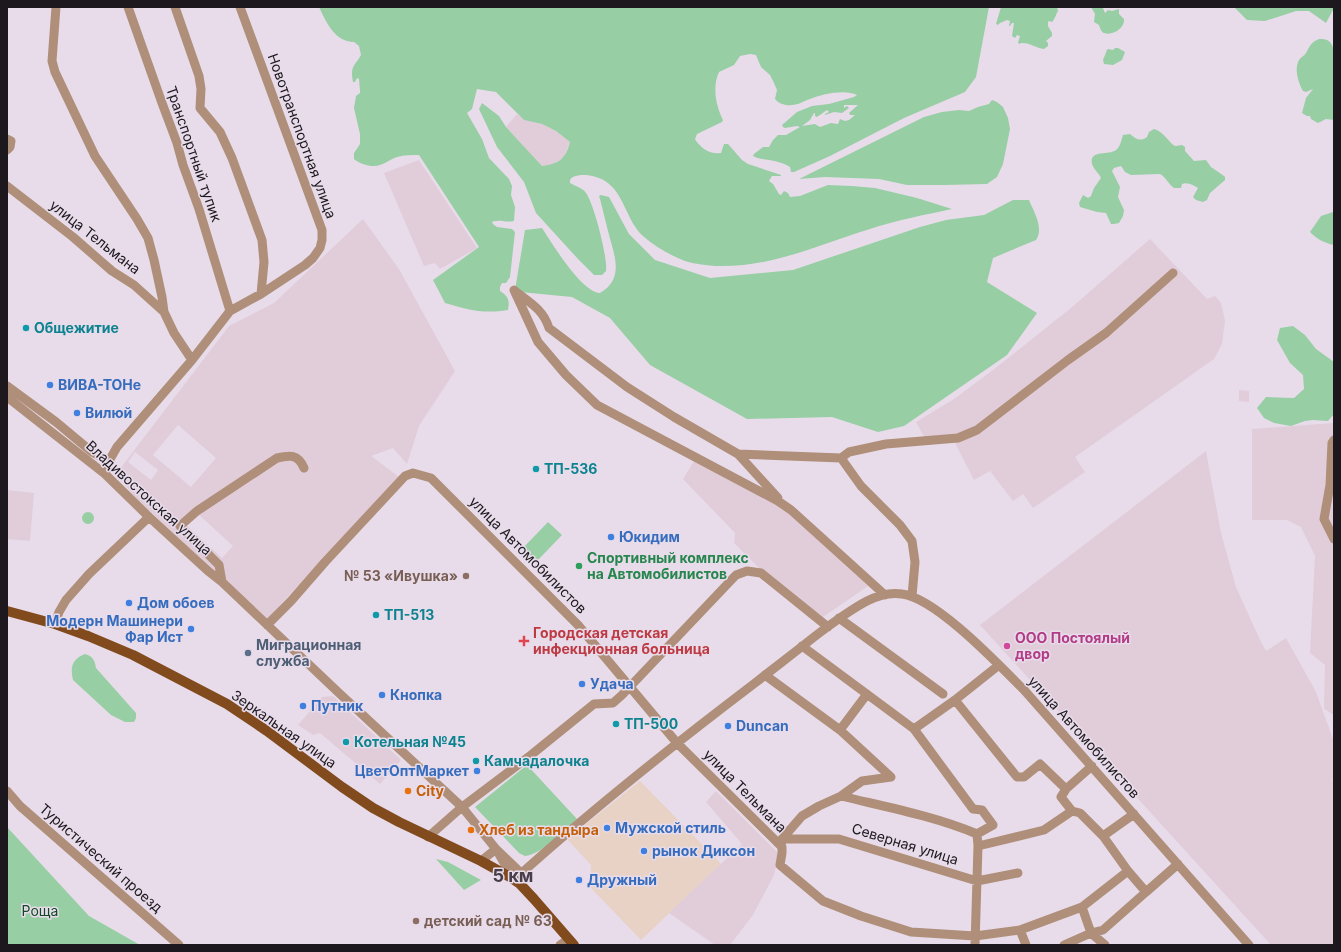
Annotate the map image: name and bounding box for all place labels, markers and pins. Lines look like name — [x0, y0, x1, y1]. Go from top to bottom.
place label: Общежитие — [34, 319, 119, 336]
marker: Общежитие — [21, 323, 31, 333]
place label: ВИВА-ТОНе — [58, 376, 141, 393]
marker: ВИВА-ТОНе — [45, 380, 55, 390]
place label: Вилюй — [85, 404, 132, 421]
marker: Вилюй — [72, 408, 82, 418]
place label: ТП-536 — [544, 460, 597, 477]
marker: ТП-536 — [531, 464, 541, 474]
place label: Юкидим — [619, 528, 680, 545]
marker: Юкидим — [606, 532, 616, 542]
place label: Спортивный комплекс на Автомобилистов — [587, 549, 749, 582]
marker: Спортивный комплекс на Автомобилистов — [574, 561, 584, 571]
place label: № 53 «Ивушка» — [344, 567, 458, 584]
marker: № 53 «Ивушка» — [461, 571, 471, 581]
place label: Дом обоев — [137, 594, 215, 611]
marker: Дом обоев — [124, 598, 134, 608]
place label: ТП-513 — [384, 606, 434, 623]
marker: ТП-513 — [371, 610, 381, 620]
place label: Модерн Машинери Фар Ист — [46, 612, 183, 645]
marker: Модерн Машинери Фар Ист — [186, 624, 196, 634]
place label: Городская детская инфекционная больница — [533, 624, 710, 657]
place label: ООО Постоялый двор — [1015, 629, 1130, 662]
marker: Городская детская инфекционная больница — [518, 635, 530, 647]
place label: Миграционная служба — [256, 636, 361, 669]
marker: ООО Постоялый двор — [1002, 641, 1012, 651]
marker: Миграционная служба — [243, 648, 253, 658]
place label: Удача — [590, 675, 634, 692]
marker: Удача — [577, 679, 587, 689]
place label: Кнопка — [390, 686, 442, 703]
marker: Кнопка — [377, 690, 387, 700]
place label: Путник — [311, 697, 364, 714]
marker: Путник — [298, 701, 308, 711]
place label: ТП-500 — [624, 715, 678, 732]
place label: Duncan — [736, 717, 789, 734]
marker: ТП-500 — [611, 719, 621, 729]
marker: Duncan — [723, 721, 733, 731]
place label: Котельная №45 — [354, 733, 466, 750]
marker: Котельная №45 — [341, 737, 351, 747]
place label: Камчадалочка — [484, 752, 589, 769]
marker: Камчадалочка — [471, 756, 481, 766]
place label: ЦветОптМаркет — [355, 762, 469, 779]
marker: ЦветОптМаркет — [472, 766, 482, 776]
place label: City — [416, 782, 445, 799]
marker: City — [403, 786, 413, 796]
place label: Мужской стиль — [615, 819, 726, 836]
place label: Хлеб из тандыра — [479, 821, 599, 838]
marker: Мужской стиль — [602, 823, 612, 833]
marker: Хлеб из тандыра — [466, 825, 476, 835]
place label: рынок Диксон — [652, 842, 755, 859]
marker: рынок Диксон — [639, 846, 649, 856]
place label: Дружный — [587, 871, 657, 888]
marker: Дружный — [574, 875, 584, 885]
place label: детский сад № 63 — [424, 912, 552, 929]
marker: детский сад № 63 — [411, 916, 421, 926]

